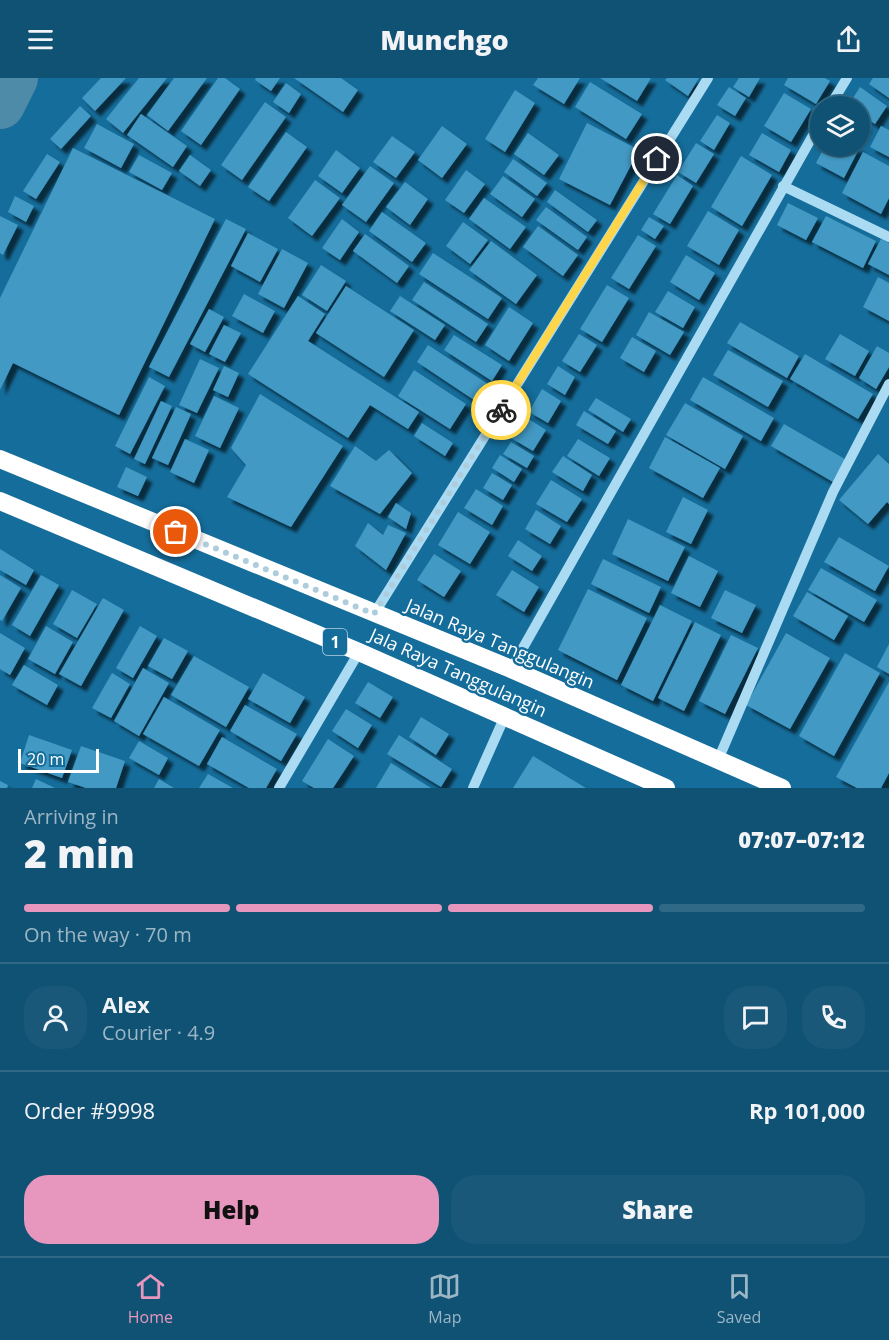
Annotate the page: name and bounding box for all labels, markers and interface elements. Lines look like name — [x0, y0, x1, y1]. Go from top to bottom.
text: Munchgo — [380, 21, 509, 58]
icon: menu — [24, 23, 57, 56]
icon: share — [832, 23, 865, 56]
map controls — [810, 96, 870, 156]
button: layers — [810, 96, 870, 156]
pin — [631, 133, 682, 184]
icon: home — [640, 142, 673, 175]
courier — [471, 380, 531, 440]
icon: bike — [485, 394, 518, 427]
pin — [150, 506, 201, 557]
icon: bag — [159, 515, 192, 548]
street label: Jalan Raya Tanggulangin — [401, 592, 598, 694]
street label: Jala Raya Tanggulangin — [364, 621, 551, 722]
road number: 1 — [323, 629, 347, 655]
scale bar — [18, 746, 99, 774]
text: 20 m — [27, 748, 64, 770]
text: Arriving in — [24, 803, 119, 830]
text: 07:07–07:12 — [738, 824, 865, 854]
text: 2 min — [24, 826, 135, 879]
text: On the way · 70 m — [24, 921, 192, 948]
button: person — [24, 986, 87, 1049]
button: chat — [724, 986, 787, 1049]
button: phone — [802, 986, 865, 1049]
text: Alex — [102, 989, 150, 1019]
text: Courier · 4.9 — [102, 1019, 215, 1046]
text: Order #9998 — [24, 1095, 155, 1125]
text: Rp 101,000 — [749, 1095, 865, 1125]
button: Help — [24, 1175, 439, 1244]
button: Share — [451, 1175, 865, 1244]
tab: Home — [128, 1270, 173, 1328]
tab: Map — [428, 1270, 461, 1328]
tab: Saved — [717, 1270, 761, 1328]

